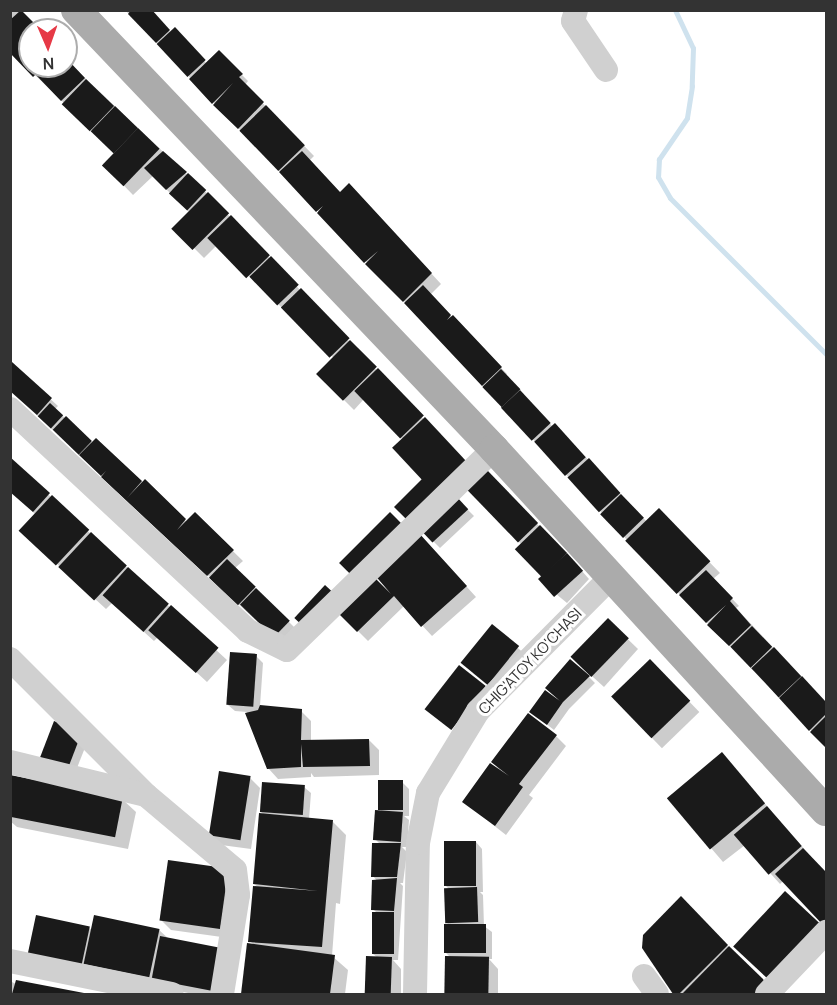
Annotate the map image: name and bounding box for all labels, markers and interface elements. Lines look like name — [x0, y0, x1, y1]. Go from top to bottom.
north arrow — [18, 18, 78, 78]
text: N — [42, 53, 55, 75]
street label: CHIG'ATOY KO'CHASI — [474, 604, 586, 718]

